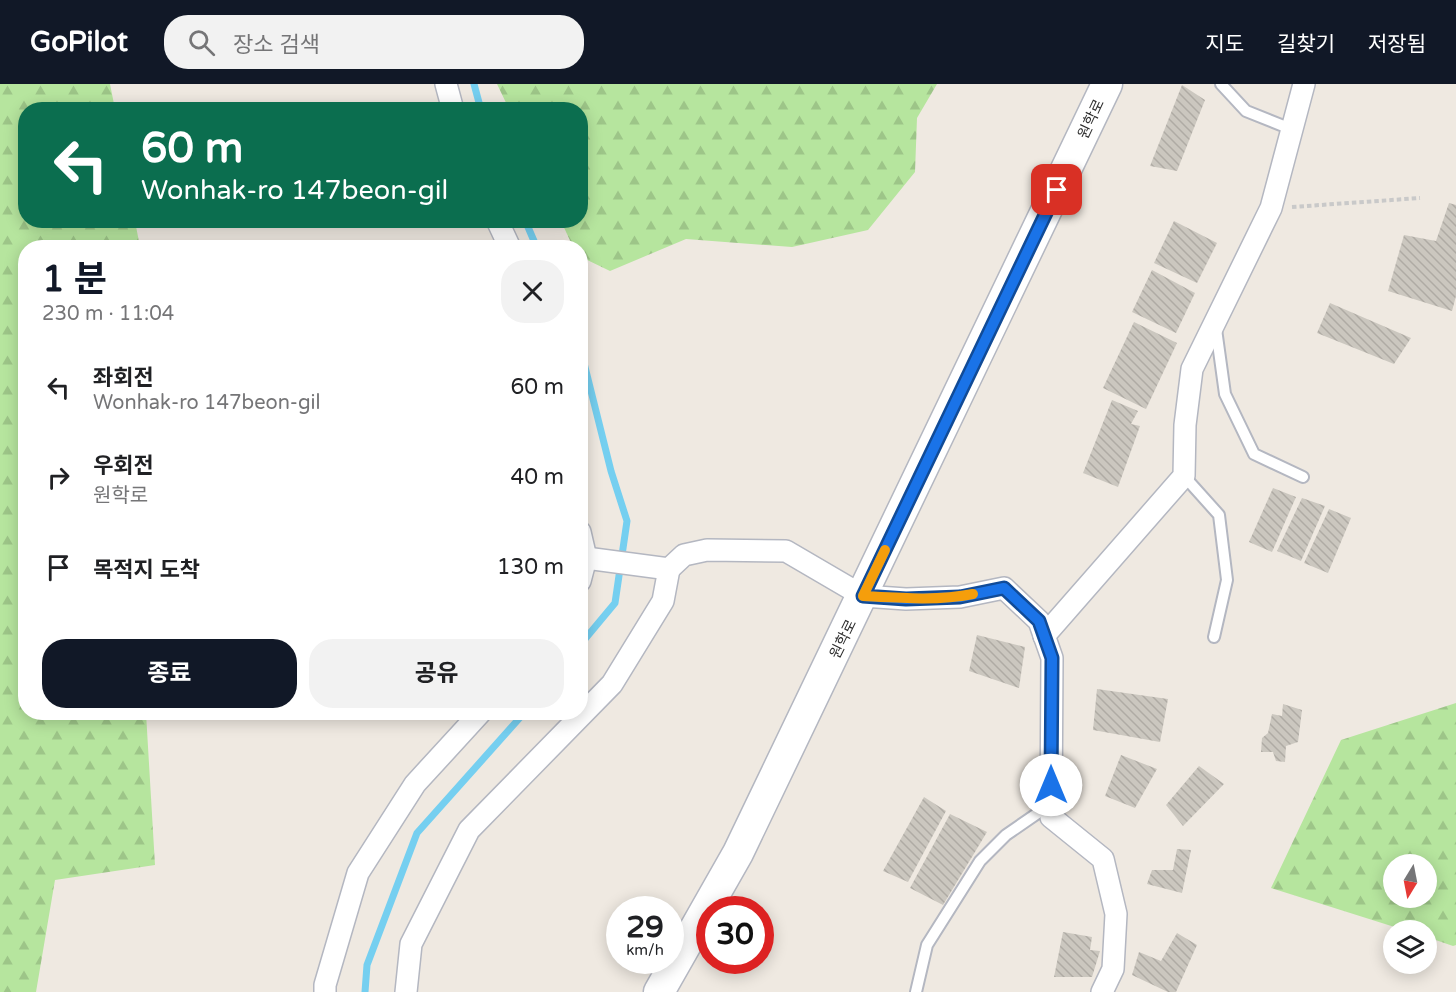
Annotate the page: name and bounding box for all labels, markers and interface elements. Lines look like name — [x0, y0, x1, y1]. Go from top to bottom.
search box — [164, 15, 584, 69]
text: GoPilot — [30, 25, 128, 59]
icon: search — [185, 26, 218, 59]
text: 장소 검색 — [233, 32, 320, 58]
text: 지도 — [1205, 32, 1244, 57]
text: 길찾기 — [1277, 32, 1335, 57]
text: 저장됨 — [1368, 32, 1426, 57]
street label: 원학로 — [1074, 96, 1108, 142]
text: 60 m — [141, 123, 243, 174]
icon: left — [42, 126, 120, 204]
pin — [1031, 164, 1082, 215]
icon: arrive — [1040, 173, 1073, 206]
text: Wonhak-ro 147beon-gil — [141, 174, 448, 207]
text: 1 분 — [42, 258, 107, 301]
button: close — [501, 260, 564, 323]
text: 230 m · 11:04 — [42, 302, 174, 326]
text: 좌회전 — [93, 365, 154, 391]
icon: left — [42, 371, 75, 404]
text: 60 m — [510, 374, 564, 400]
text: Wonhak-ro 147beon-gil — [93, 391, 321, 415]
text: 우회전 — [93, 453, 154, 479]
icon: right — [42, 461, 75, 494]
text: 40 m — [510, 464, 564, 490]
text: 원학로 — [93, 484, 148, 508]
icon: arrive — [42, 551, 75, 584]
text: 130 m — [497, 554, 564, 580]
text: 목적지 도착 — [93, 557, 200, 583]
street label: 원학로 — [826, 616, 860, 662]
button: 종료 — [42, 639, 297, 708]
button: 공유 — [309, 639, 564, 708]
position arrow — [1019, 753, 1083, 817]
north arrow — [1383, 854, 1437, 908]
map controls — [1383, 854, 1437, 974]
speed limit sign: 30 — [696, 896, 774, 974]
text: 29 — [626, 909, 664, 946]
button: layers — [1383, 920, 1437, 974]
text: km/h — [626, 941, 664, 959]

